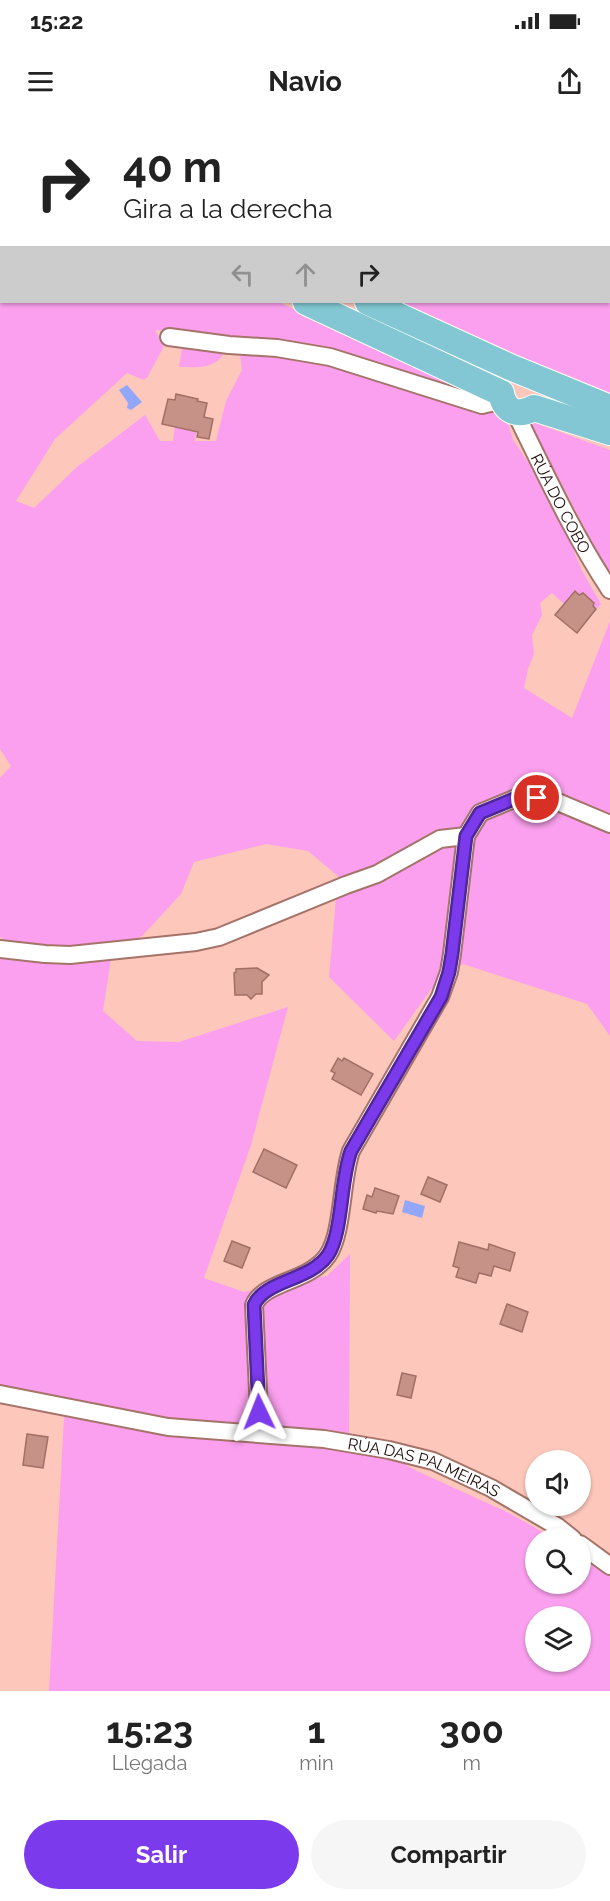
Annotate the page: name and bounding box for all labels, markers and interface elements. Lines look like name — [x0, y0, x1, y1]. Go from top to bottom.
text: 15:22 — [30, 8, 83, 34]
icon: menu — [24, 65, 57, 98]
icon: share — [553, 65, 586, 98]
text: Navio — [268, 66, 342, 97]
text: 40 m — [123, 143, 222, 192]
icon: right — [24, 144, 102, 222]
text: Gira a la derecha — [123, 193, 333, 224]
icon: left — [226, 258, 259, 291]
icon: ahead — [289, 258, 322, 291]
icon: right — [352, 258, 385, 291]
street label: RÚA DO COBO — [527, 450, 595, 556]
pin — [511, 772, 562, 823]
icon: arrive — [520, 781, 553, 814]
position arrow — [227, 1380, 291, 1444]
street label: RÚA DAS PALMEIRAS — [346, 1434, 504, 1501]
map controls — [525, 1450, 591, 1672]
button: sound — [525, 1450, 591, 1516]
button: search — [525, 1528, 591, 1594]
button: layers — [525, 1606, 591, 1672]
text: 15:23 — [106, 1709, 193, 1751]
text: 1 — [307, 1709, 325, 1751]
text: 300 — [440, 1709, 504, 1751]
text: Llegada — [112, 1751, 187, 1775]
text: min — [299, 1751, 334, 1775]
text: m — [463, 1751, 481, 1775]
button: Salir — [24, 1820, 299, 1889]
button: Compartir — [311, 1820, 586, 1889]

